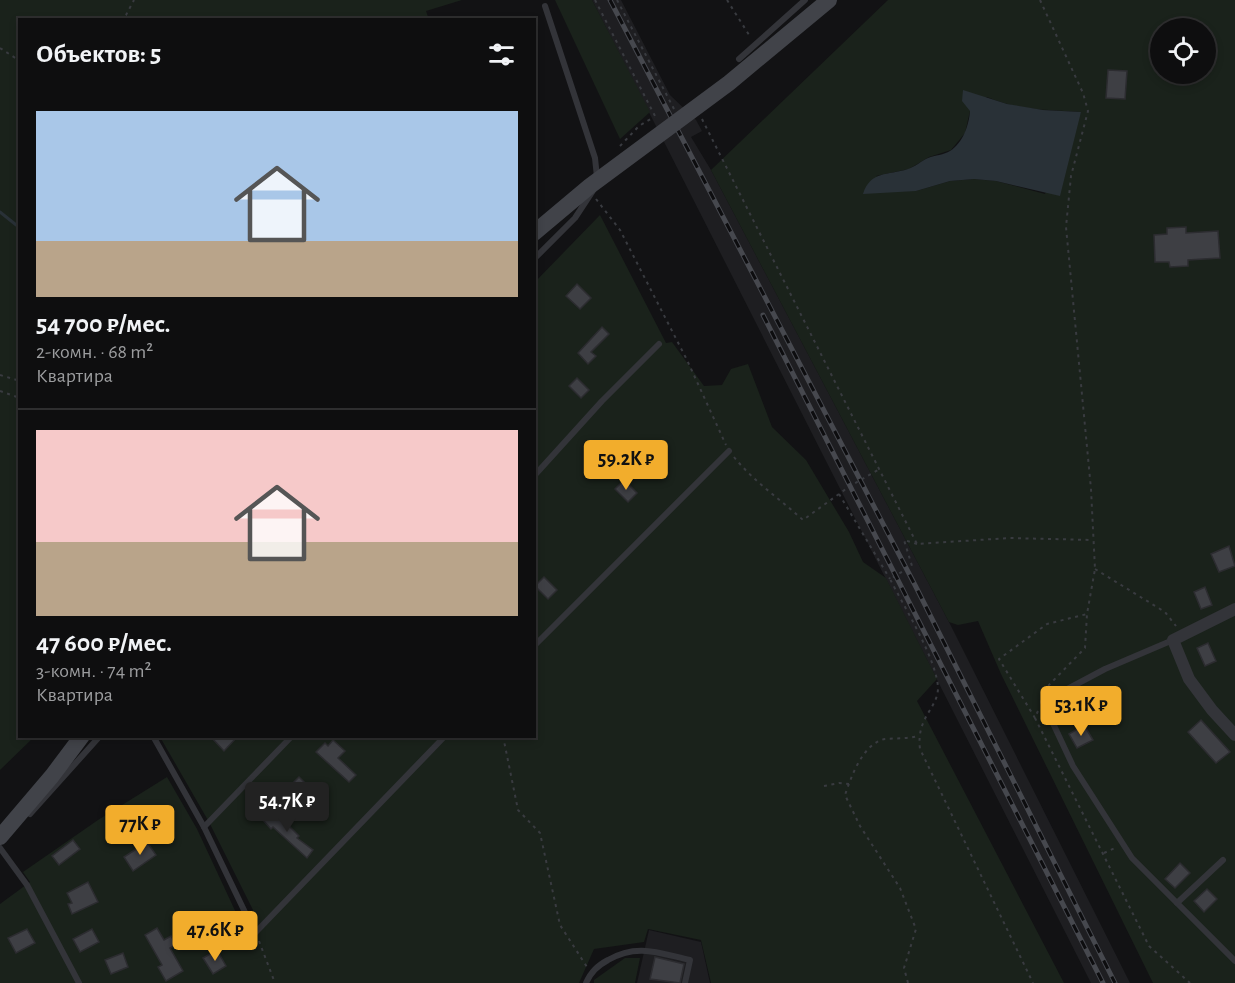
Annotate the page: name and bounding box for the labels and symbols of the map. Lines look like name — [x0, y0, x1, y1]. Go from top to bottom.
pin: 59.2K ₽ — [571, 440, 681, 491]
pin: 53.1K ₽ — [1026, 686, 1136, 737]
pin: 54.7K ₽ — [232, 782, 342, 833]
pin: 77K ₽ — [98, 805, 182, 856]
pin: 47.6K ₽ — [160, 911, 270, 962]

